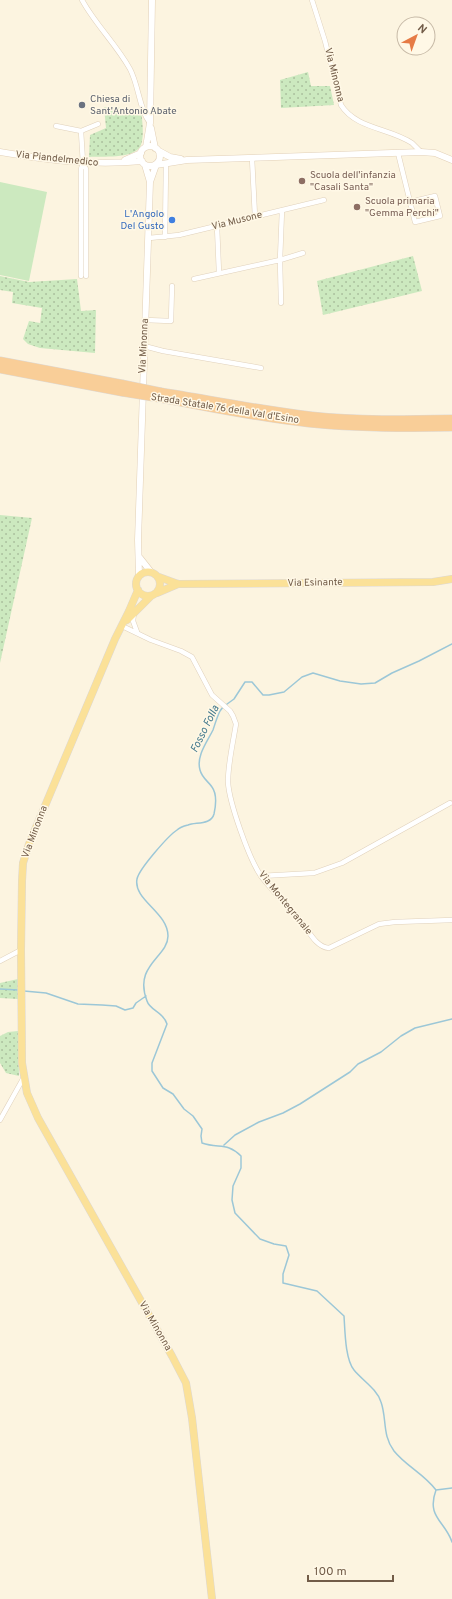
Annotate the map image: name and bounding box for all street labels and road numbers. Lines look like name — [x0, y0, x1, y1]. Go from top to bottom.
street label: Via Minonna — [321, 47, 347, 103]
street label: Via Piandelmedico — [15, 148, 100, 170]
street label: Via Musone — [210, 208, 264, 234]
street label: Via Minonna — [136, 318, 152, 374]
street label: Strada Statale 76 della Val d'Esino — [150, 391, 300, 427]
street label: Via Esinante — [287, 576, 343, 590]
street label: Via Minonna — [19, 804, 51, 860]
street label: Via Montegranale — [255, 868, 315, 938]
street label: Via Minonna — [136, 1299, 174, 1353]

